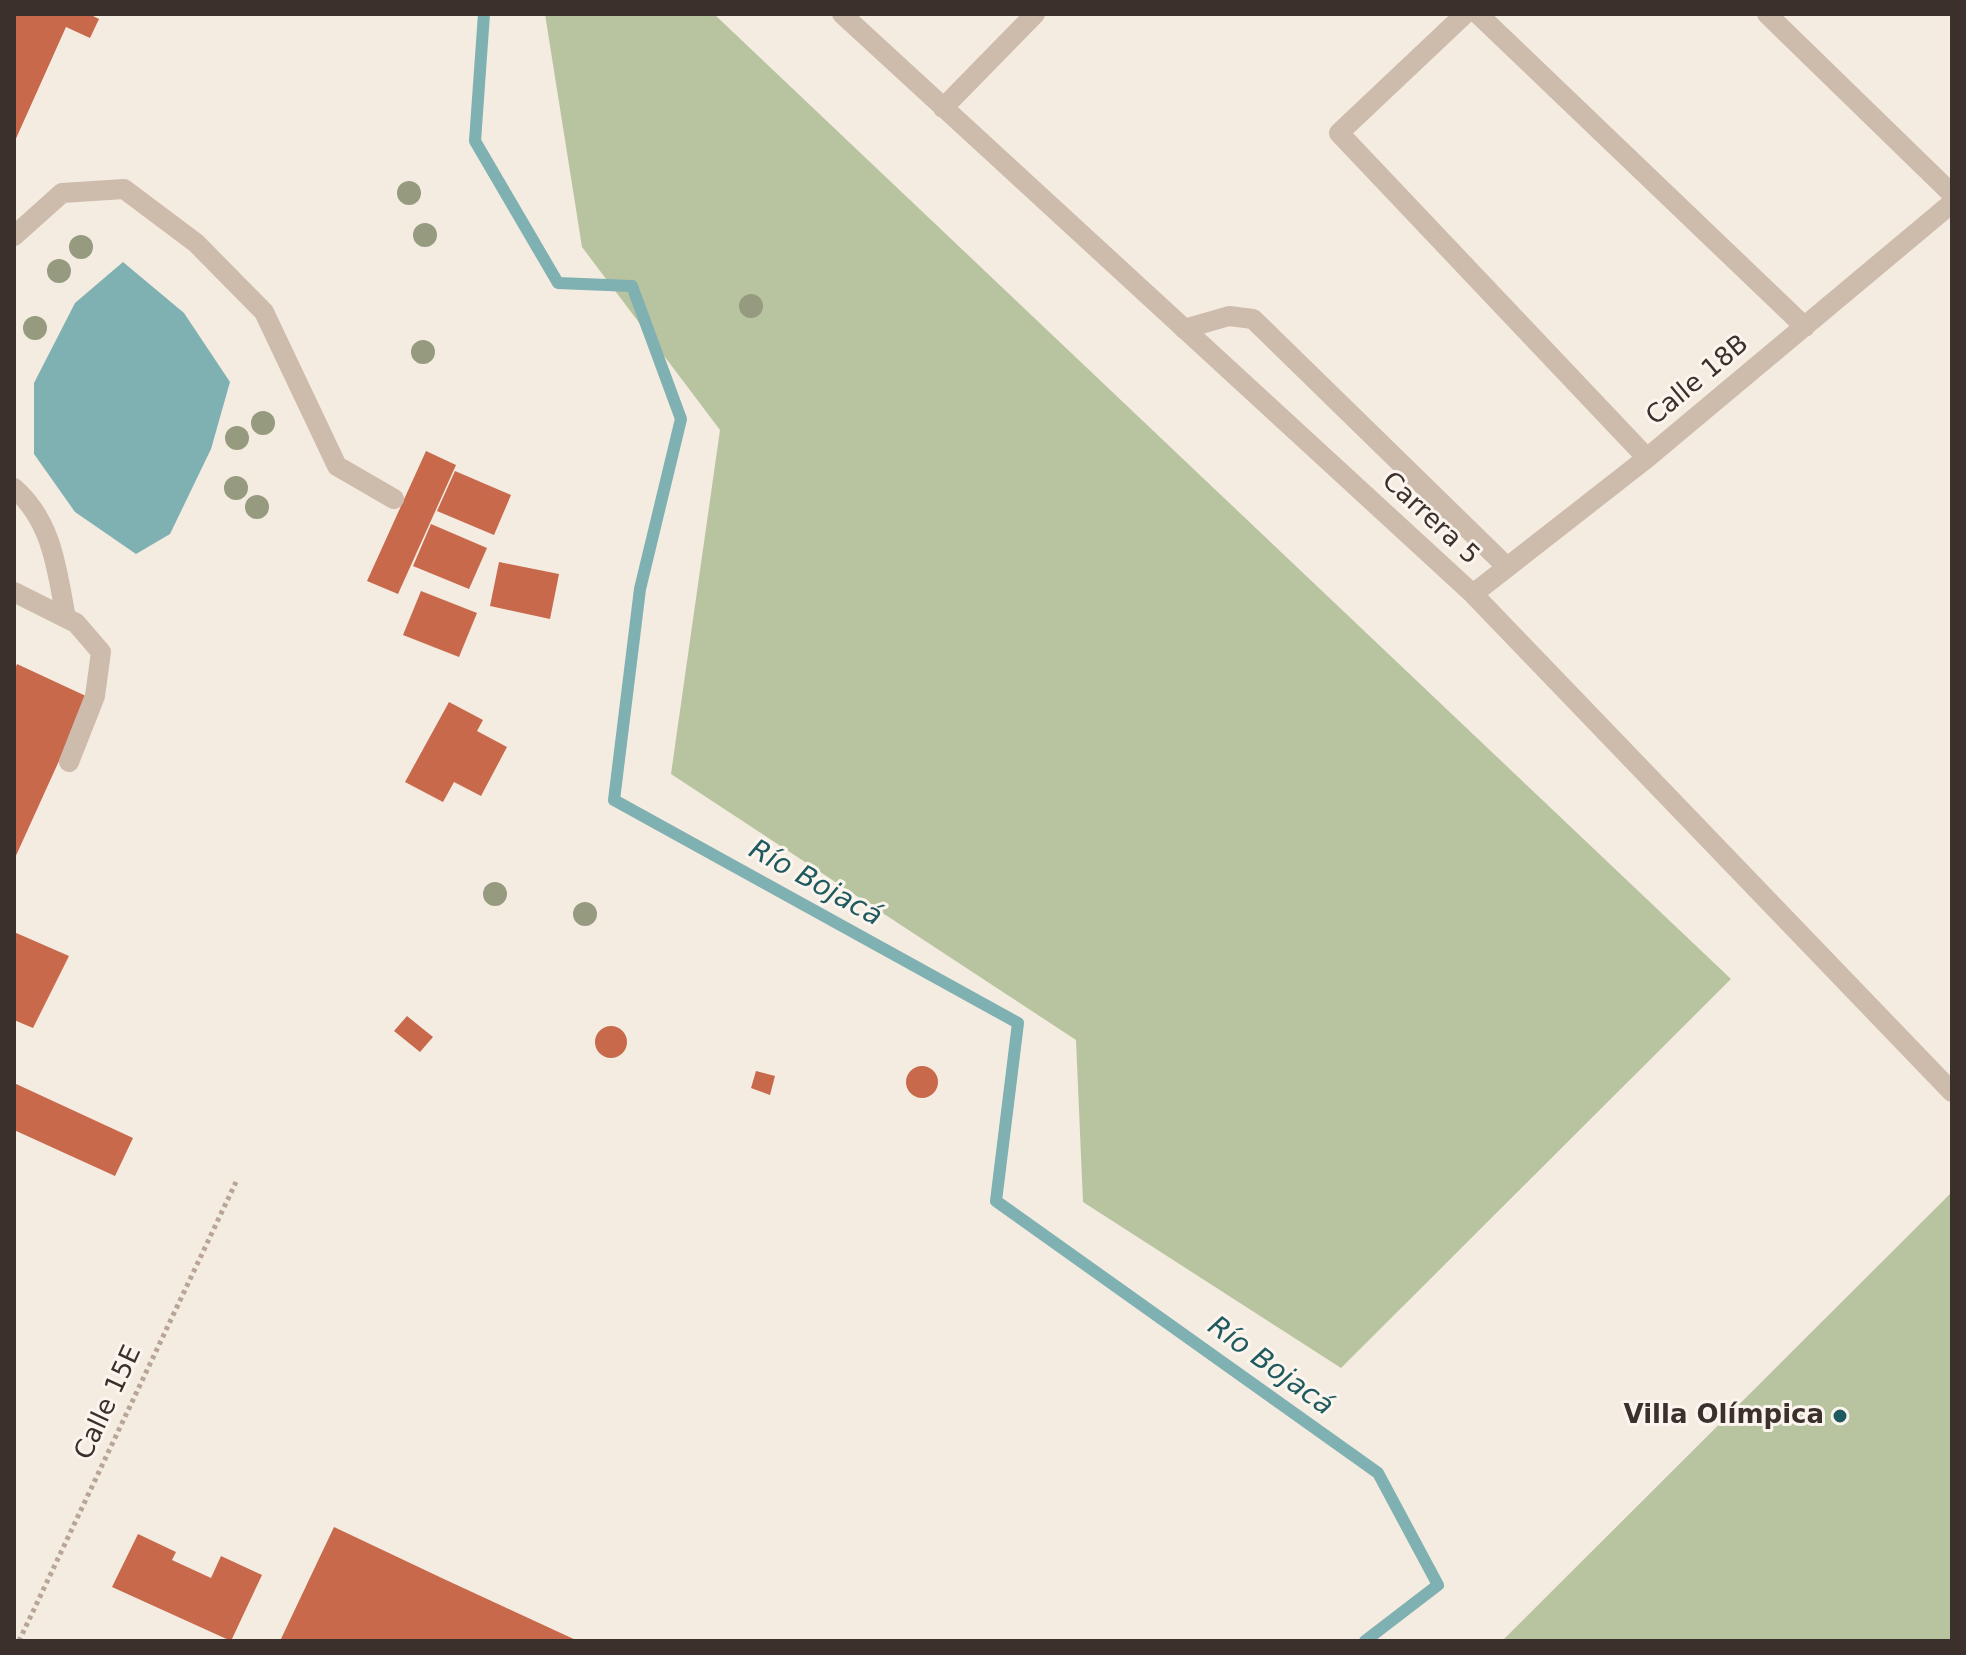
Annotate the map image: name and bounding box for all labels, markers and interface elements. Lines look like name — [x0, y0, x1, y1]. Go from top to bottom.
street label: Calle 18B — [1641, 329, 1755, 433]
street label: Carrera 5 — [1375, 466, 1485, 572]
water label: Río Bojacá — [743, 834, 887, 934]
water label: Río Bojacá — [1201, 1310, 1339, 1424]
street label: Calle 15E — [69, 1341, 149, 1465]
place label: Villa Olímpica — [1624, 1400, 1824, 1432]
marker: Villa Olímpica — [1831, 1407, 1849, 1425]

